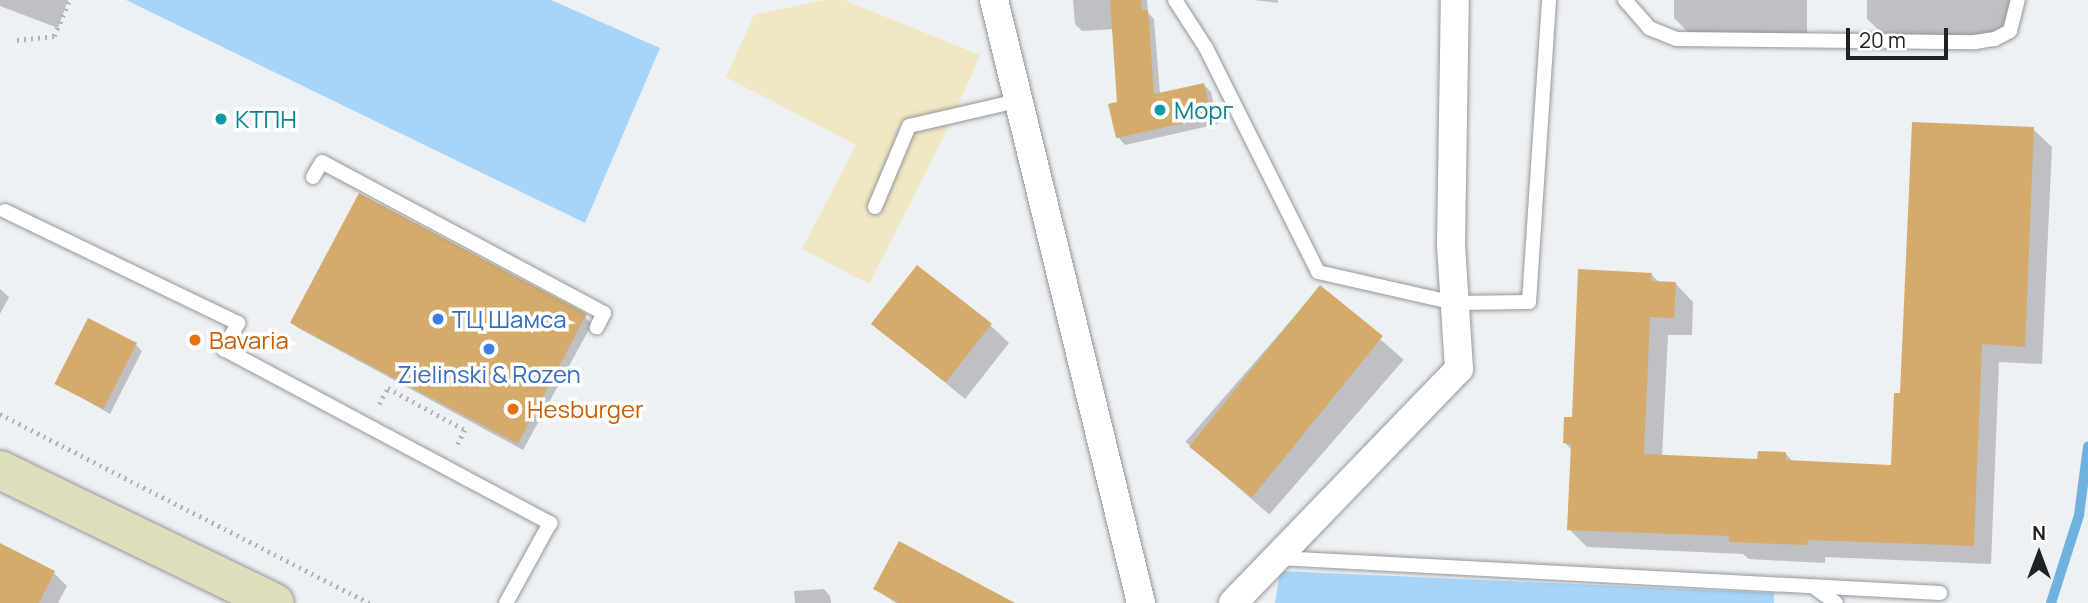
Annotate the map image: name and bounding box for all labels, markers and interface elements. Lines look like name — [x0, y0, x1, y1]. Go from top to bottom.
scale bar — [1850, 14, 1952, 58]
text: 20 m — [1859, 26, 1906, 54]
place label: Морг — [1174, 96, 1234, 124]
marker: Морг — [1152, 102, 1168, 118]
place label: КТПН — [235, 105, 297, 133]
marker: КТПН — [213, 111, 229, 127]
place label: ТЦ Шамса — [452, 305, 567, 333]
marker: ТЦ Шамса — [430, 311, 446, 327]
place label: Bavaria — [209, 326, 289, 354]
marker: Bavaria — [187, 332, 203, 348]
marker: Zielinski & Rozen — [481, 341, 497, 357]
place label: Zielinski & Rozen — [397, 360, 581, 388]
place label: Hesburger — [527, 395, 644, 423]
marker: Hesburger — [505, 401, 521, 417]
north arrow — [2004, 519, 2074, 589]
text: N — [2032, 520, 2046, 546]

